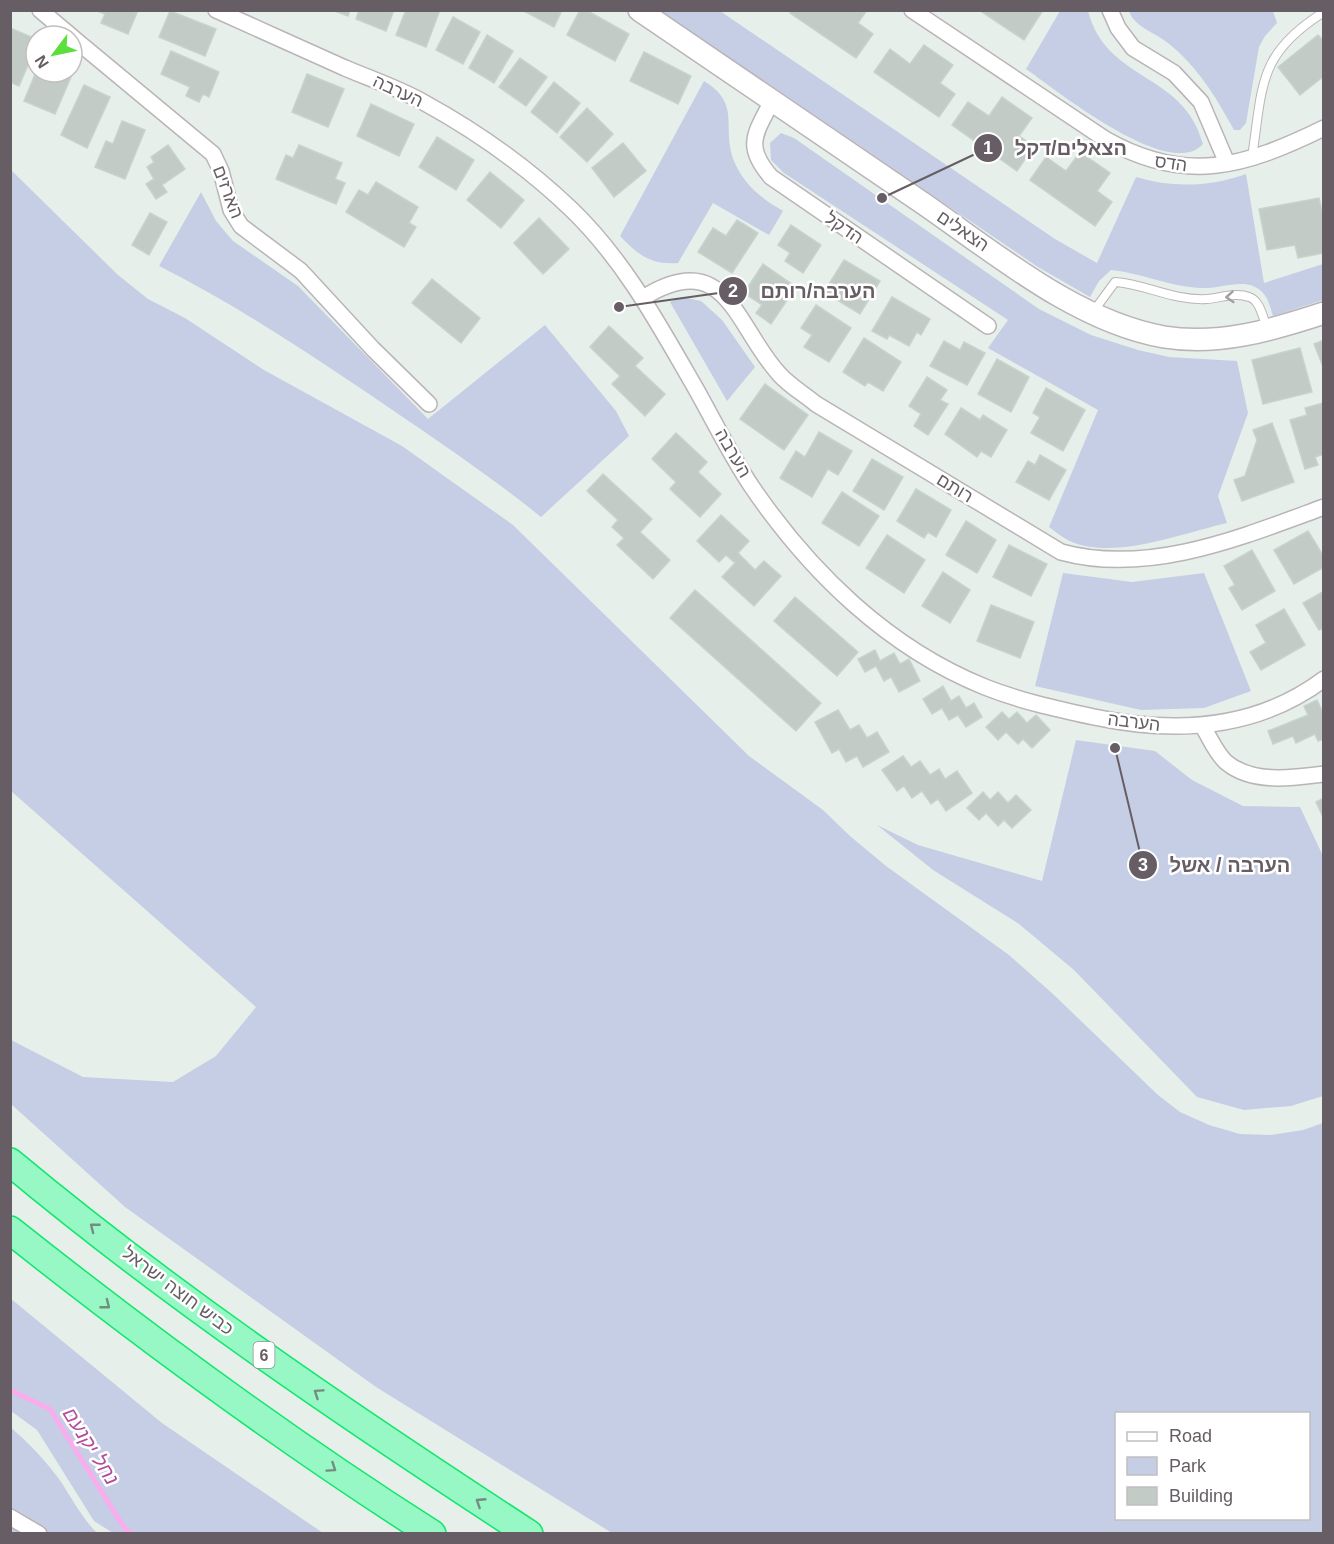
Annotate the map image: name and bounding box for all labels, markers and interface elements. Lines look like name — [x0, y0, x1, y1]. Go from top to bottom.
north arrow — [24, 24, 84, 84]
text: N — [31, 52, 52, 71]
street label: הערבה — [370, 71, 426, 111]
callout: הצאלים/דקל — [973, 129, 1139, 167]
text: הצאלים/דקל — [1015, 137, 1127, 159]
text: 1 — [983, 138, 993, 158]
street label: הדס — [1153, 151, 1189, 175]
street label: הארזים — [209, 163, 247, 221]
street label: הצאלים — [933, 206, 993, 256]
street label: הדקל — [821, 208, 867, 248]
callout: הערבה/רותם — [718, 272, 887, 310]
text: הערבה/רותם — [761, 280, 876, 302]
text: 2 — [728, 281, 738, 301]
one-way arrow — [1226, 290, 1235, 303]
street label: הערבה — [711, 425, 755, 481]
street label: רותם — [933, 469, 977, 507]
street label: הערבה — [1106, 709, 1162, 735]
callout: הערבה / אשל — [1128, 846, 1302, 884]
text: הערבה / אשל — [1170, 854, 1290, 876]
text: 3 — [1138, 855, 1148, 875]
one-way arrow — [89, 1223, 100, 1234]
street label: כביש חוצה ישראל — [119, 1243, 237, 1339]
one-way arrow — [99, 1297, 110, 1308]
road number: 6 — [254, 1342, 274, 1368]
one-way arrow — [313, 1389, 324, 1400]
water label: נחל יקנעם — [59, 1403, 123, 1489]
legend — [1115, 1412, 1310, 1520]
text: Road — [1169, 1426, 1212, 1446]
text: Park — [1169, 1456, 1207, 1476]
one-way arrow — [326, 1461, 337, 1472]
text: Building — [1169, 1486, 1233, 1506]
one-way arrow — [476, 1497, 486, 1509]

